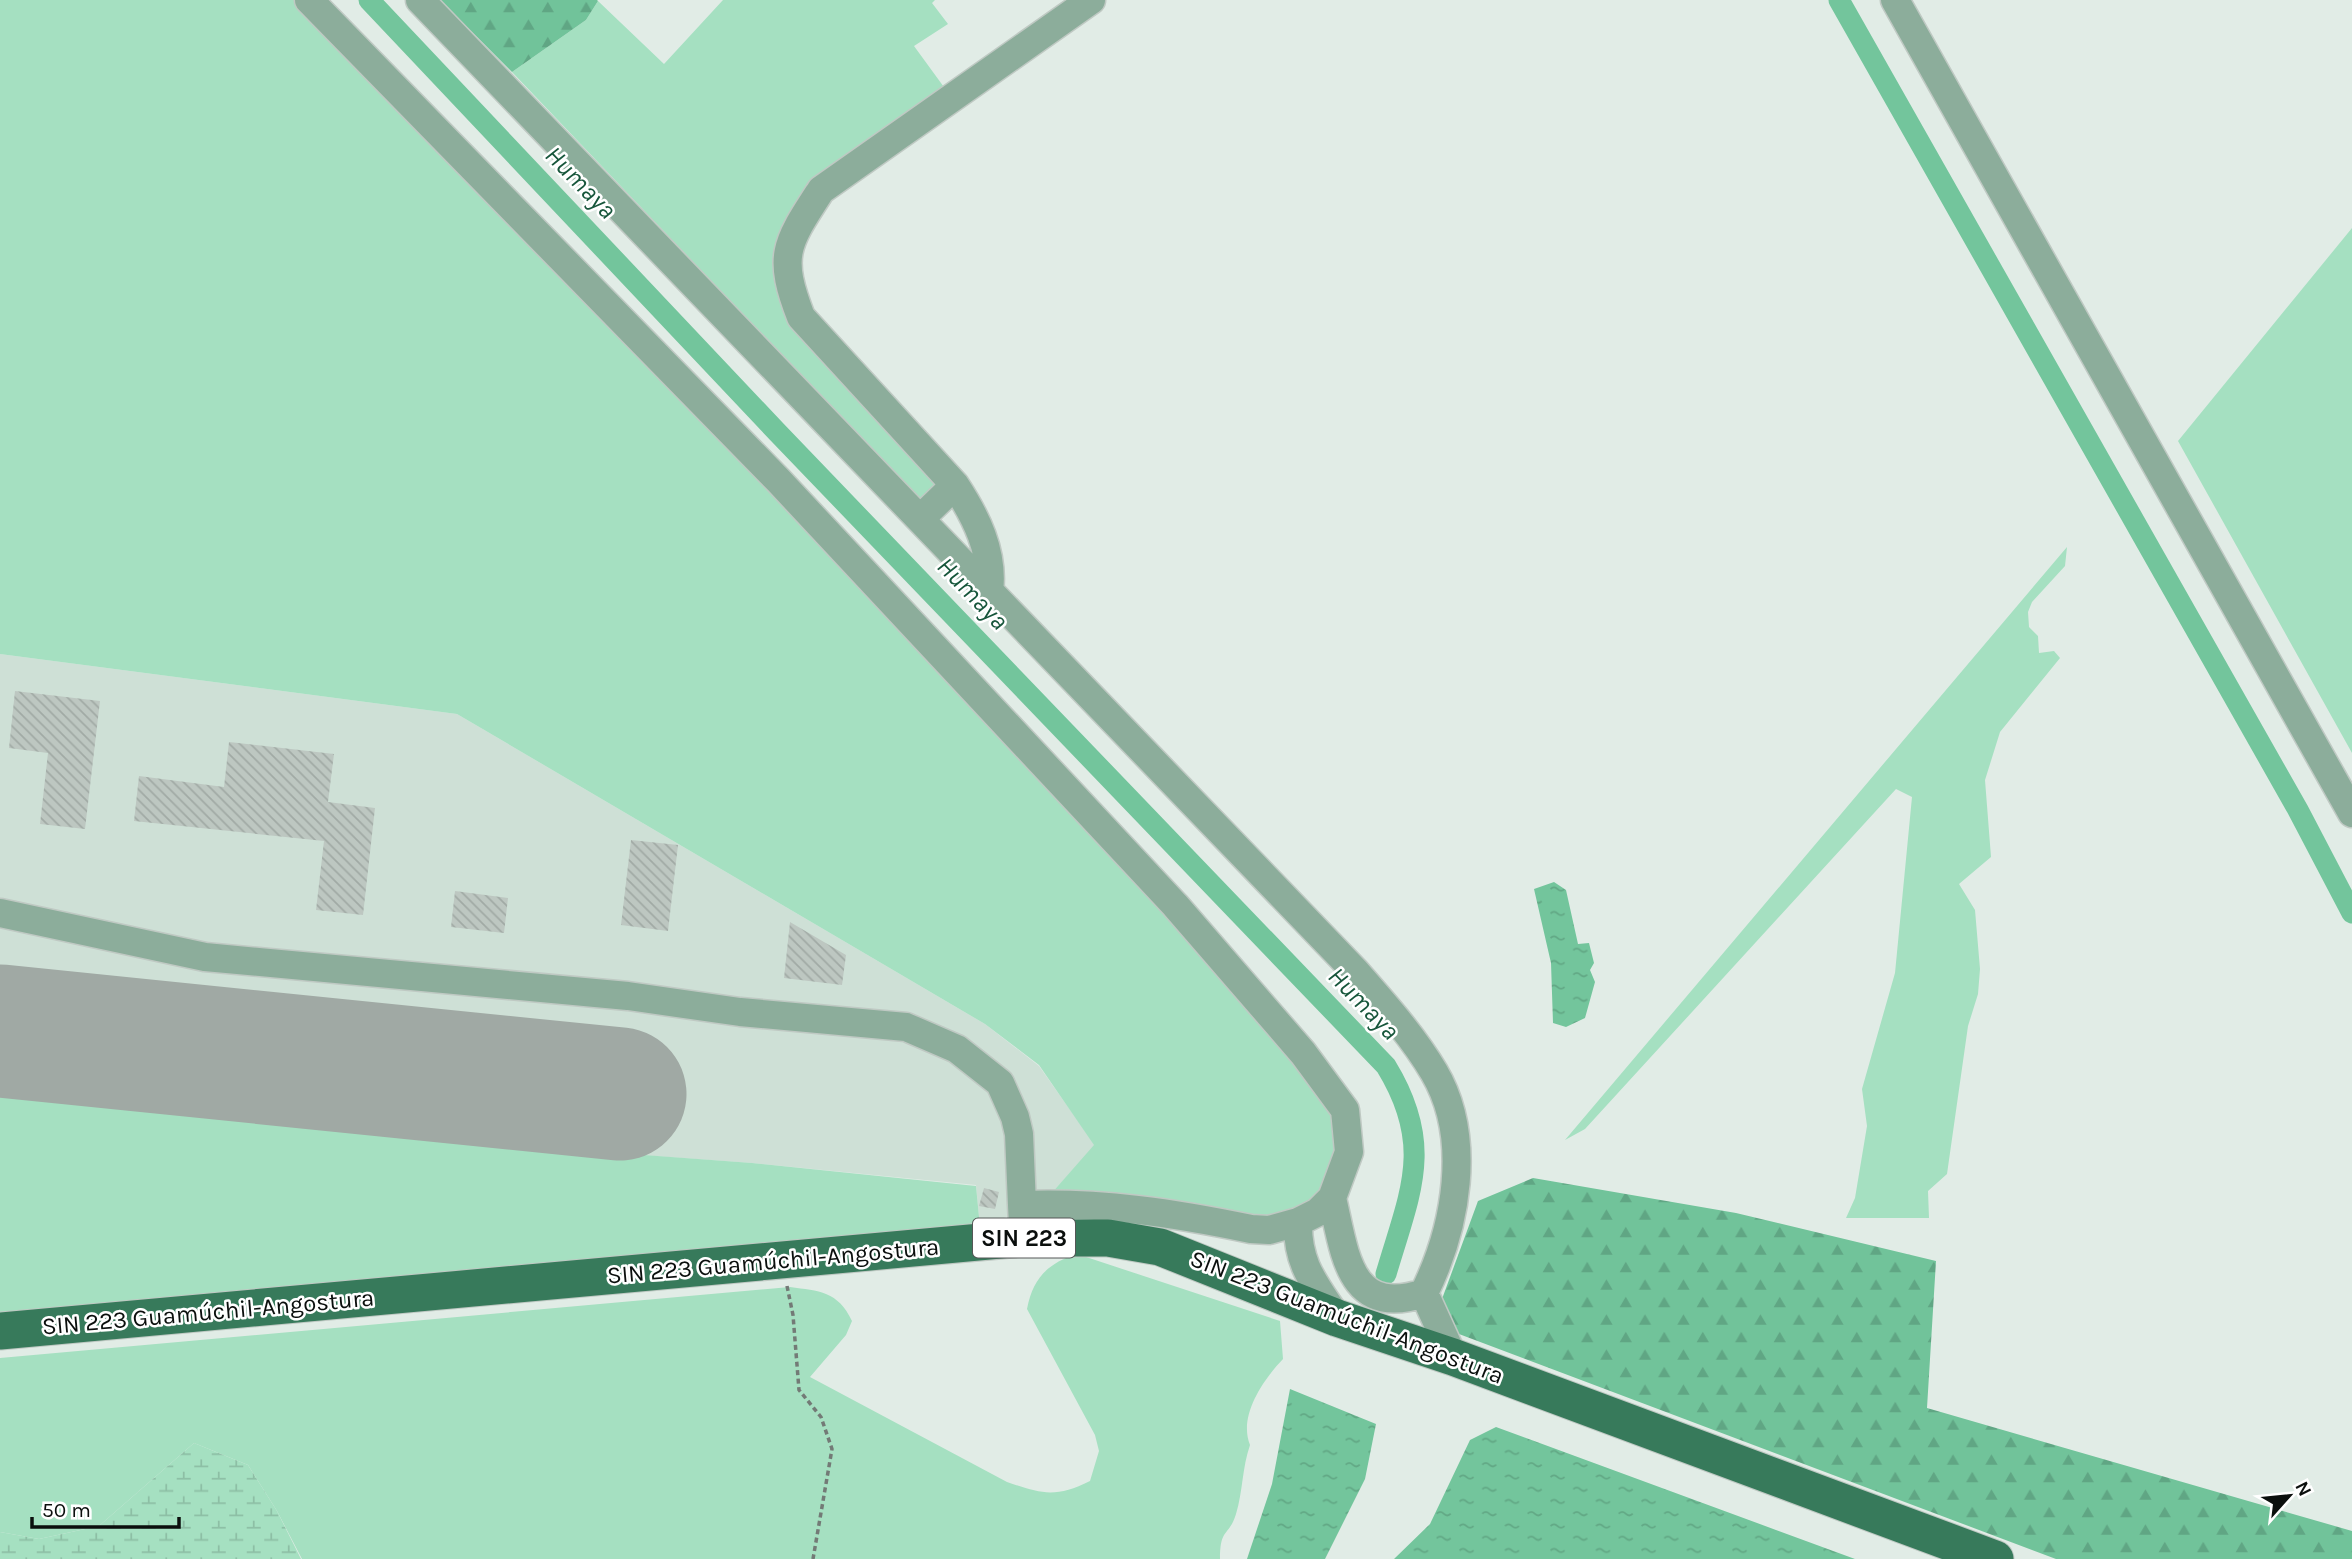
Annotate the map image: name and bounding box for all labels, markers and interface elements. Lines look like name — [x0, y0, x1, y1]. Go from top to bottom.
water label: Humaya — [538, 139, 623, 225]
water label: Humaya — [930, 550, 1015, 636]
water label: Humaya — [1321, 960, 1406, 1046]
road number: SIN 223 — [973, 1218, 1075, 1258]
street label: SIN 223 Guamúchil-Angostura — [606, 1233, 940, 1289]
street label: SIN 223 Guamúchil-Angostura — [1186, 1244, 1508, 1390]
street label: SIN 223 Guamúchil-Angostura — [41, 1284, 375, 1340]
north arrow — [2254, 1461, 2324, 1531]
text: N — [2290, 1478, 2316, 1500]
scale bar — [32, 1486, 178, 1530]
text: 50 m — [42, 1498, 91, 1522]

